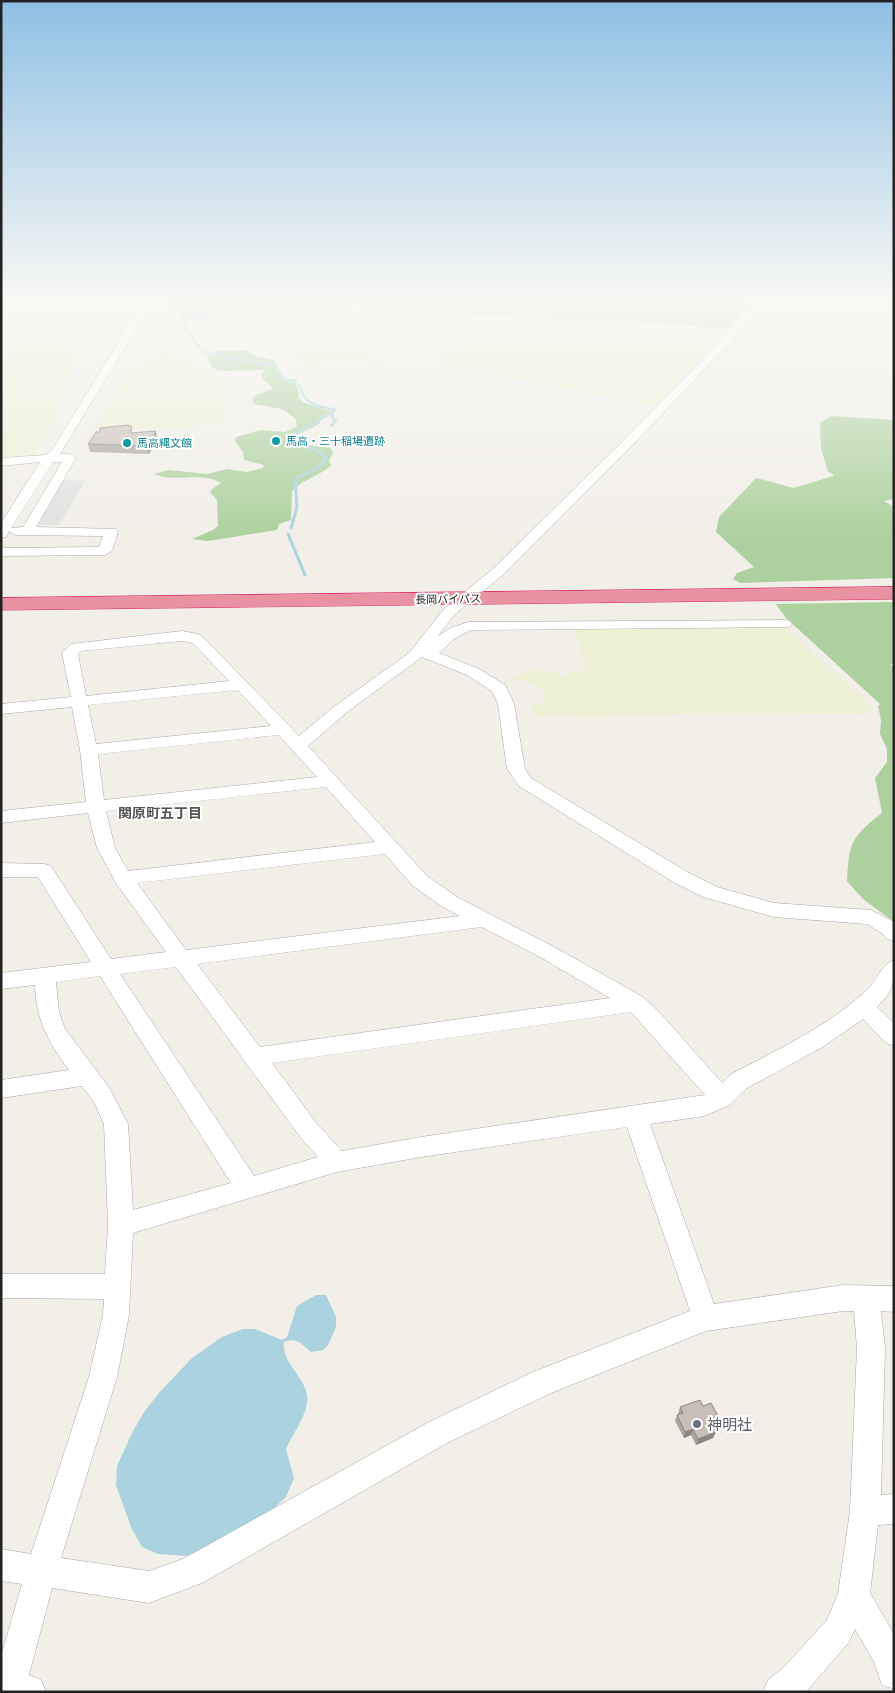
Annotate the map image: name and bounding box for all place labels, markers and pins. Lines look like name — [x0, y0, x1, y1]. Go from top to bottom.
marker: 馬高・三十稲場遺跡 — [270, 435, 282, 447]
place label: 馬高・三十稲場遺跡 — [286, 435, 385, 447]
marker: 馬高縄文館 — [121, 437, 133, 449]
place label: 馬高縄文館 — [137, 437, 192, 449]
place label: 神明社 — [707, 1416, 752, 1433]
marker: 神明社 — [691, 1418, 703, 1430]

